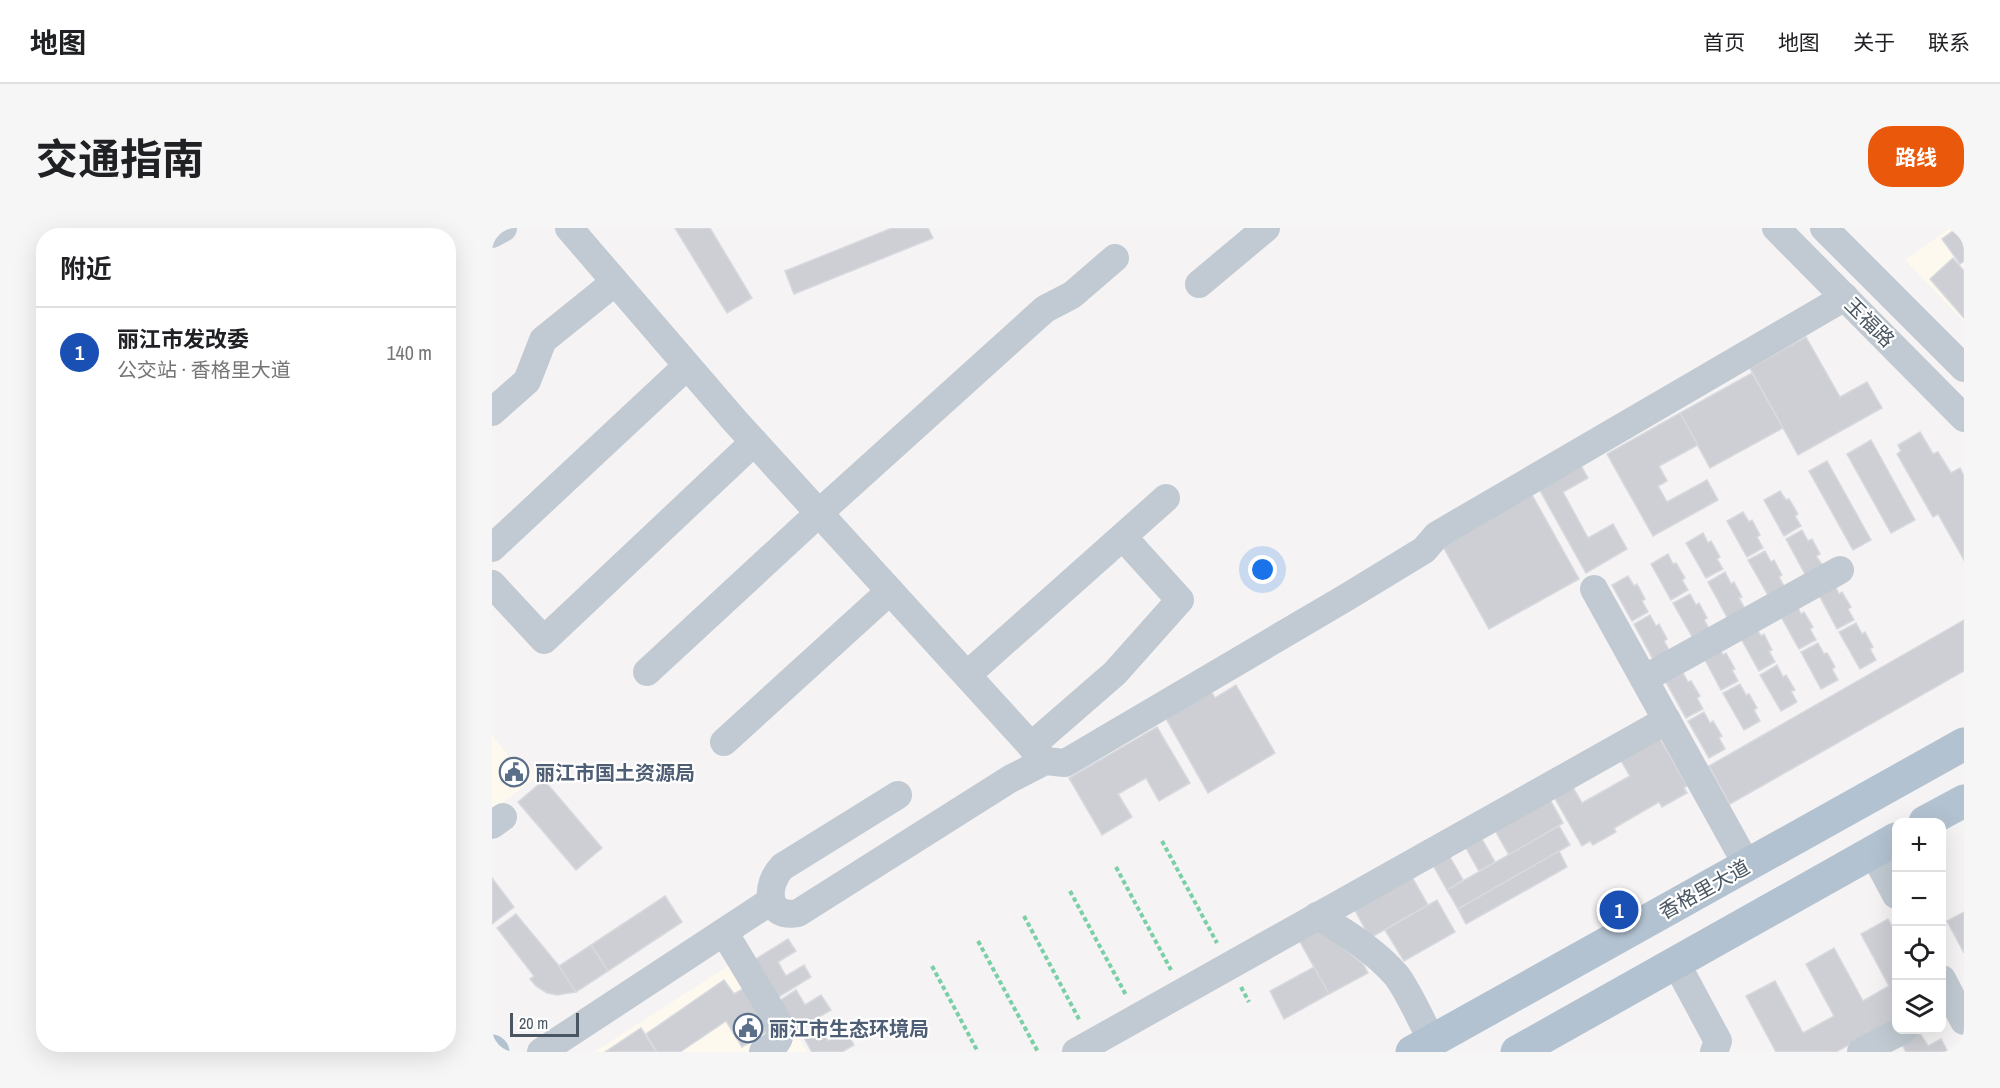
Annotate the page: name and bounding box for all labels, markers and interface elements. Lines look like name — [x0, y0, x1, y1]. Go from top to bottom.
text: 地图 — [30, 24, 86, 62]
text: 首页 — [1703, 28, 1745, 57]
text: 地图 — [1778, 28, 1820, 57]
text: 关于 — [1853, 28, 1895, 57]
text: 联系 — [1928, 28, 1970, 57]
button: 路线 — [1868, 126, 1964, 187]
text: 交通指南 — [36, 131, 204, 187]
text: 附近 — [60, 251, 112, 286]
street label: 玉福路 — [1839, 291, 1901, 353]
text: 丽江市发改委 — [117, 324, 249, 354]
text: 1 — [75, 339, 84, 366]
text: 140 m — [386, 339, 432, 366]
text: 公交站 · 香格里大道 — [117, 356, 291, 383]
your location — [1248, 555, 1277, 584]
public building icon: 丽江市国土资源局 — [498, 756, 530, 788]
place label: 丽江市国土资源局 — [535, 759, 695, 786]
map controls — [1892, 818, 1946, 1034]
button: + — [1892, 818, 1946, 872]
street label: 香格里大道 — [1654, 853, 1754, 925]
button: − — [1892, 872, 1946, 926]
pin: 1 — [1600, 888, 1638, 932]
button: locate — [1892, 926, 1946, 980]
button: layers — [1892, 980, 1946, 1034]
scale bar — [510, 1010, 579, 1038]
text: 20 m — [519, 1012, 548, 1034]
public building icon: 丽江市生态环境局 — [732, 1012, 764, 1044]
place label: 丽江市生态环境局 — [769, 1015, 929, 1042]

